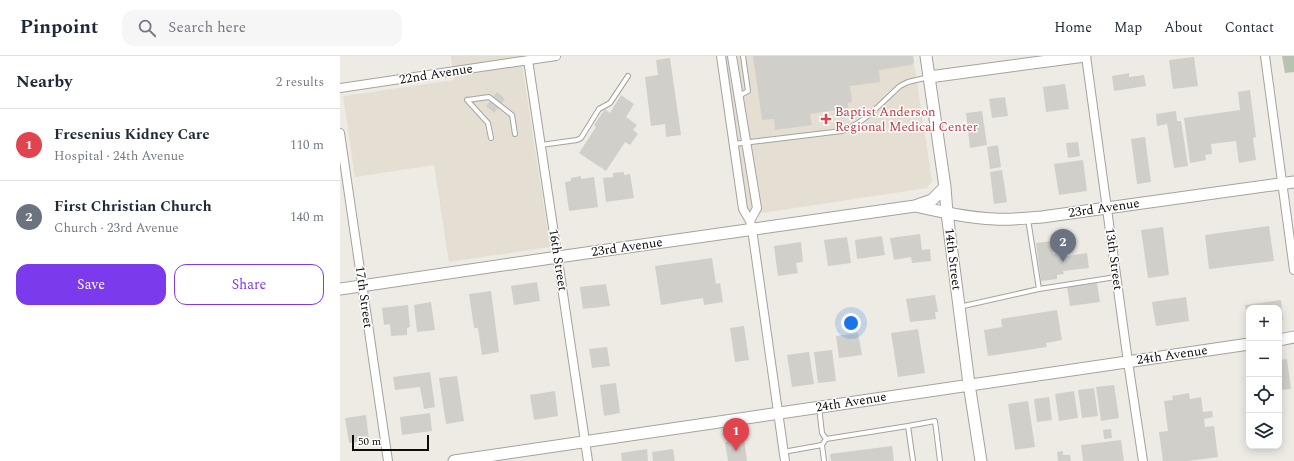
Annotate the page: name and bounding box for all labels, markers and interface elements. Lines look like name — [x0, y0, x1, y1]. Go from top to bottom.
search box — [122, 10, 402, 46]
text: Pinpoint — [20, 13, 98, 42]
text: Search here — [168, 16, 246, 39]
icon: search — [136, 17, 158, 39]
text: Home — [1054, 17, 1092, 38]
text: Map — [1114, 17, 1142, 38]
text: About — [1164, 17, 1203, 38]
text: Contact — [1225, 17, 1274, 38]
street label: 22nd Avenue — [398, 58, 474, 90]
text: Nearby — [16, 69, 72, 95]
text: 2 results — [276, 72, 324, 92]
place label: Baptist Anderson Regional Medical Center — [835, 102, 978, 137]
marker: Baptist Anderson Regional Medical Center — [820, 113, 832, 125]
text: Fresenius Kidney Care — [54, 123, 210, 146]
text: 1 — [25, 135, 33, 155]
text: 110 m — [290, 135, 324, 155]
text: Hospital · 24th Avenue — [54, 146, 184, 166]
street label: 23rd Avenue — [1067, 193, 1141, 223]
text: First Christian Church — [54, 195, 212, 218]
text: 2 — [25, 207, 33, 227]
text: 140 m — [290, 207, 324, 227]
text: Church · 23rd Avenue — [54, 218, 179, 238]
street label: 14th Street — [939, 227, 967, 292]
street label: 13th Street — [1100, 227, 1128, 292]
street label: 16th Street — [543, 228, 573, 293]
pin: 2 — [1050, 229, 1076, 262]
street label: 23rd Avenue — [590, 232, 664, 262]
button: Save — [16, 264, 166, 305]
button: Share — [174, 264, 324, 305]
street label: 17th Street — [350, 265, 378, 330]
map controls — [1246, 305, 1282, 449]
button: + — [1246, 305, 1282, 341]
your location — [841, 313, 861, 333]
street label: 24th Avenue — [1135, 340, 1209, 370]
button: − — [1246, 341, 1282, 377]
button: locate — [1246, 377, 1282, 413]
street label: 24th Avenue — [814, 387, 888, 417]
button: layers — [1246, 413, 1282, 449]
pin: 1 — [723, 418, 749, 451]
scale bar — [352, 433, 429, 452]
text: 50 m — [358, 433, 381, 450]

